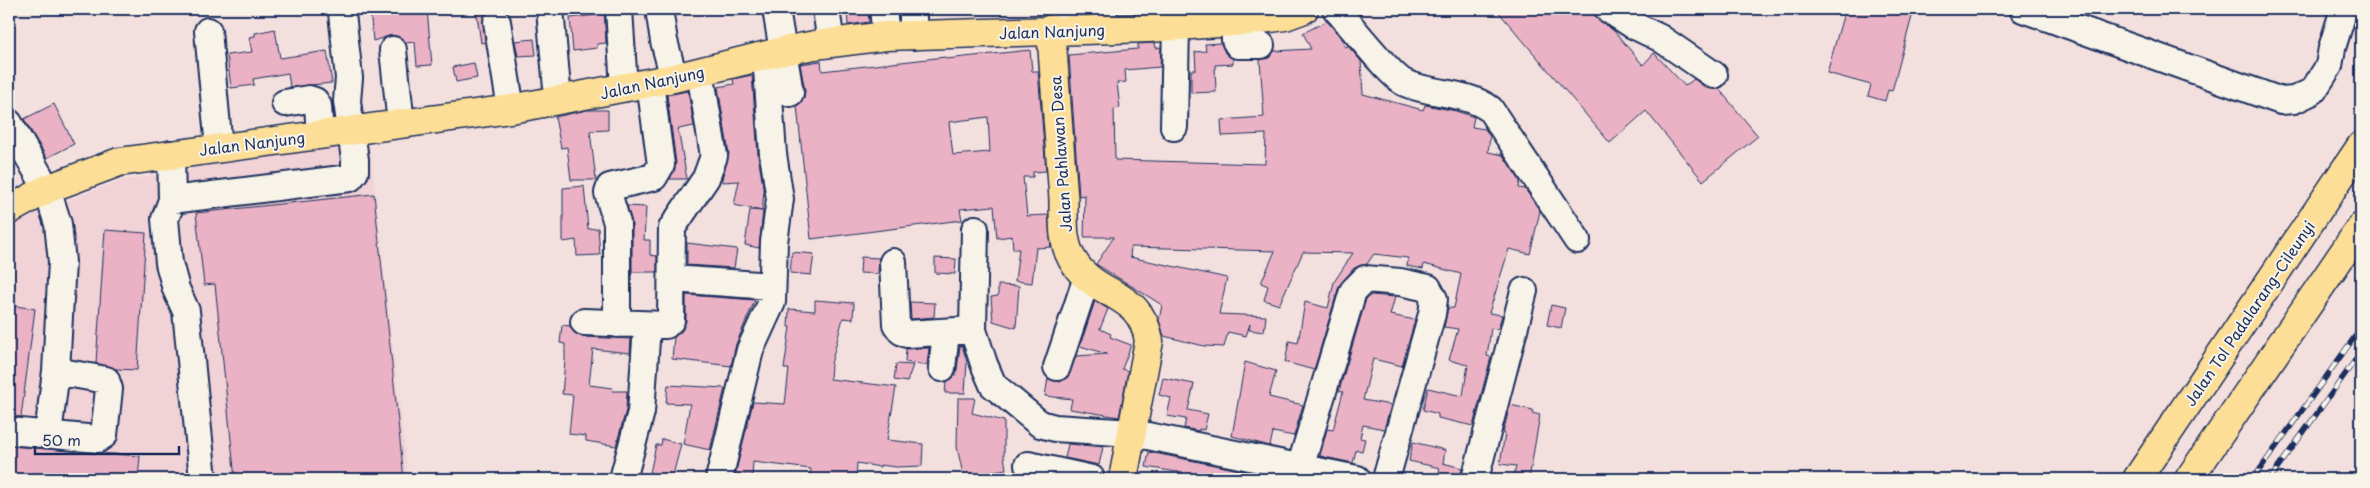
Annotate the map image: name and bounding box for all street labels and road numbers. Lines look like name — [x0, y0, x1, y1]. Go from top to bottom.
street label: Jalan Nanjung — [999, 18, 1105, 44]
street label: Jalan Nanjung — [598, 60, 706, 104]
street label: Jalan Pahlawan Desa — [1043, 74, 1077, 233]
street label: Jalan Nanjung — [198, 125, 306, 161]
street label: Jalan Tol Padalarang–Cileunyi — [2178, 216, 2320, 410]

